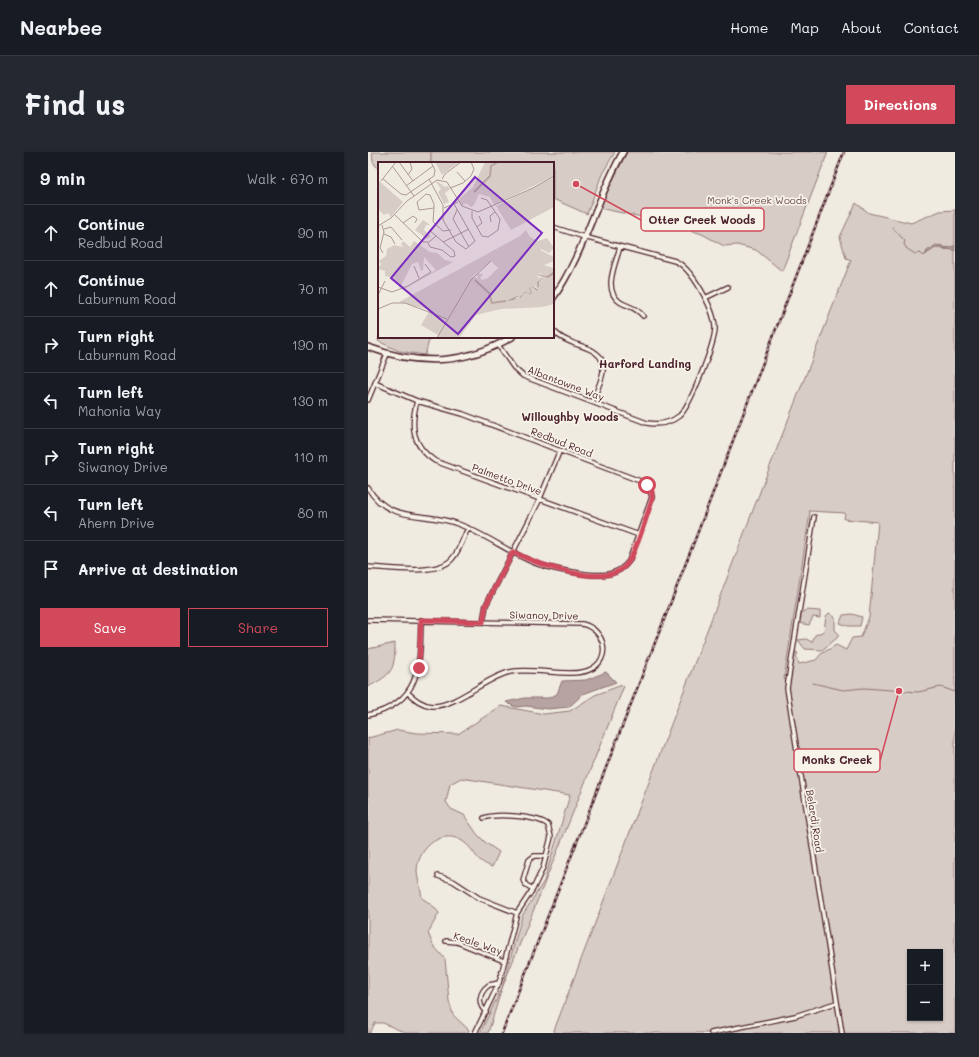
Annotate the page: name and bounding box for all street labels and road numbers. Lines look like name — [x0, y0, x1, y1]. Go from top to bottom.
street label: Albantowne Way — [526, 362, 606, 404]
street label: Redbud Road — [529, 424, 595, 460]
street label: Palmetto Drive — [470, 460, 544, 498]
street label: Siwanoy Drive — [509, 607, 579, 623]
street label: Belardi Road — [803, 788, 827, 854]
street label: Keale Way — [452, 928, 504, 958]

